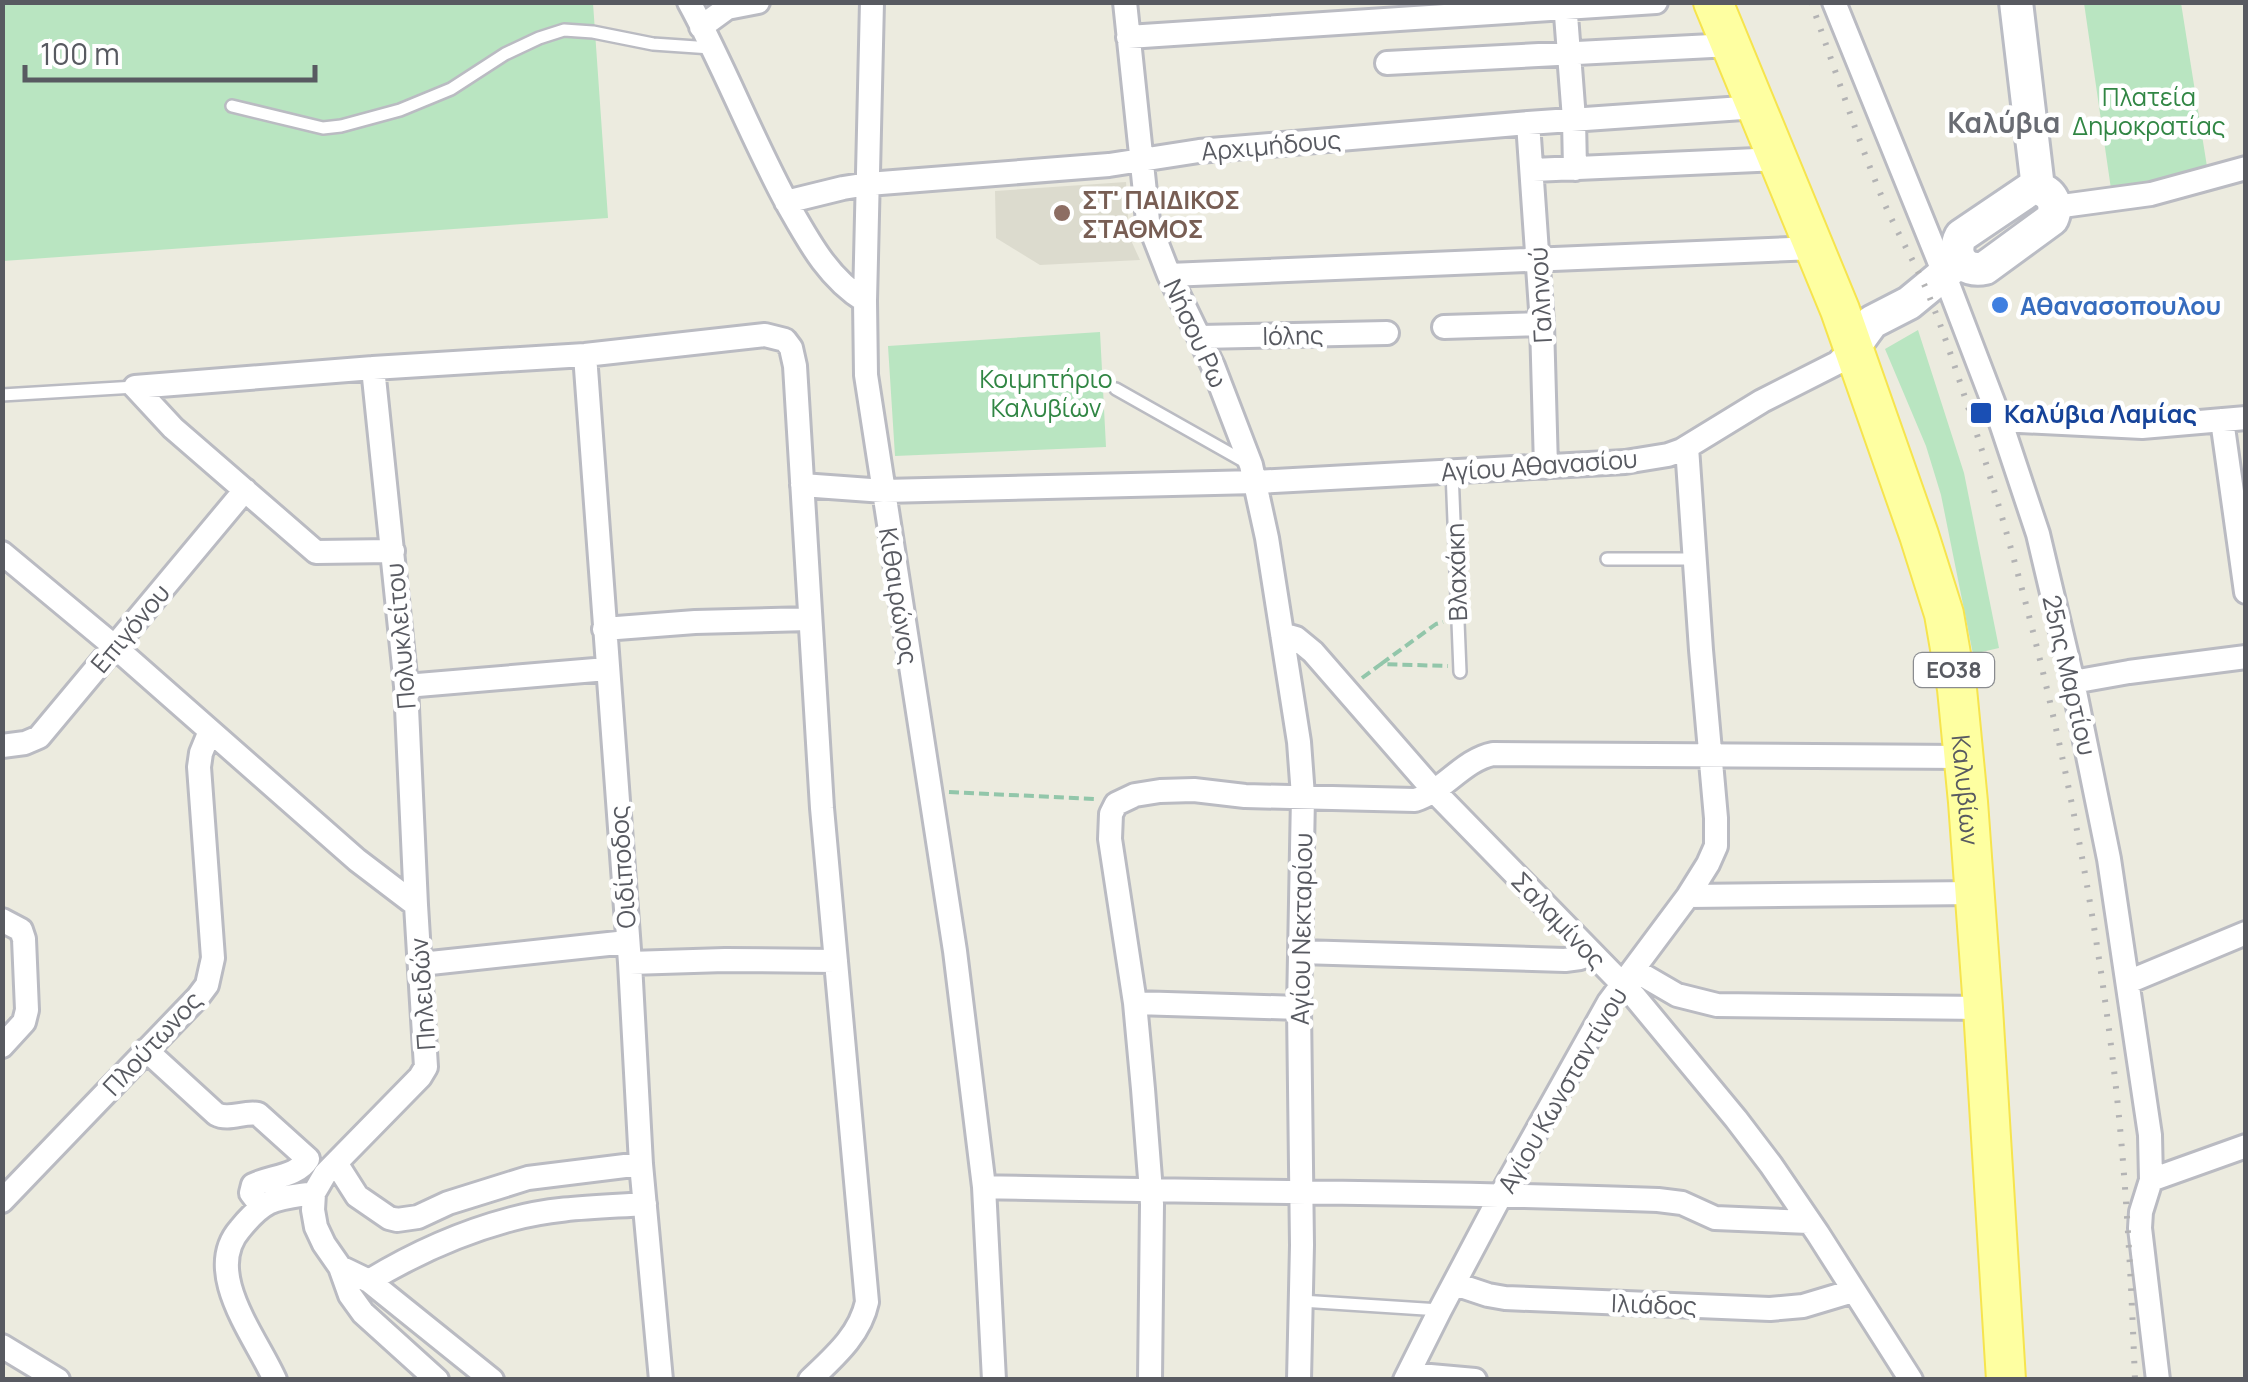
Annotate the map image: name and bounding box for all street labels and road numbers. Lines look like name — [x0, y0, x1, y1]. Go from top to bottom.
street label: Αρχιμήδους — [1200, 121, 1343, 169]
street label: Γαληνού — [1520, 246, 1560, 344]
street label: Νήσου Ρω — [1156, 273, 1236, 393]
street label: Ιόλης — [1262, 317, 1324, 353]
street label: Αγίου Αθανασίου — [1440, 441, 1638, 489]
street label: Βλαχάκη — [1437, 522, 1475, 622]
street label: Κιθαιρώνος — [871, 525, 927, 667]
street label: Πολυκλείτου — [376, 561, 424, 711]
street label: Επιγόνου — [82, 576, 178, 680]
street label: 25ης Μαρτίου — [2035, 591, 2105, 759]
road number: ΕΟ38 — [1914, 653, 1994, 687]
street label: Καλυβίων — [1944, 733, 1989, 847]
street label: Οιδίποδος — [600, 804, 644, 930]
street label: Αγίου Νεκταρίου — [1282, 833, 1320, 1025]
street label: Σαλαμίνος — [1504, 864, 1614, 976]
street label: Πηλειδών — [401, 936, 443, 1051]
street label: Αγίου Κωνσταντίνου — [1489, 981, 1635, 1199]
street label: Πλούτωνος — [94, 983, 210, 1103]
street label: Ιλιάδος — [1611, 1285, 1698, 1323]

